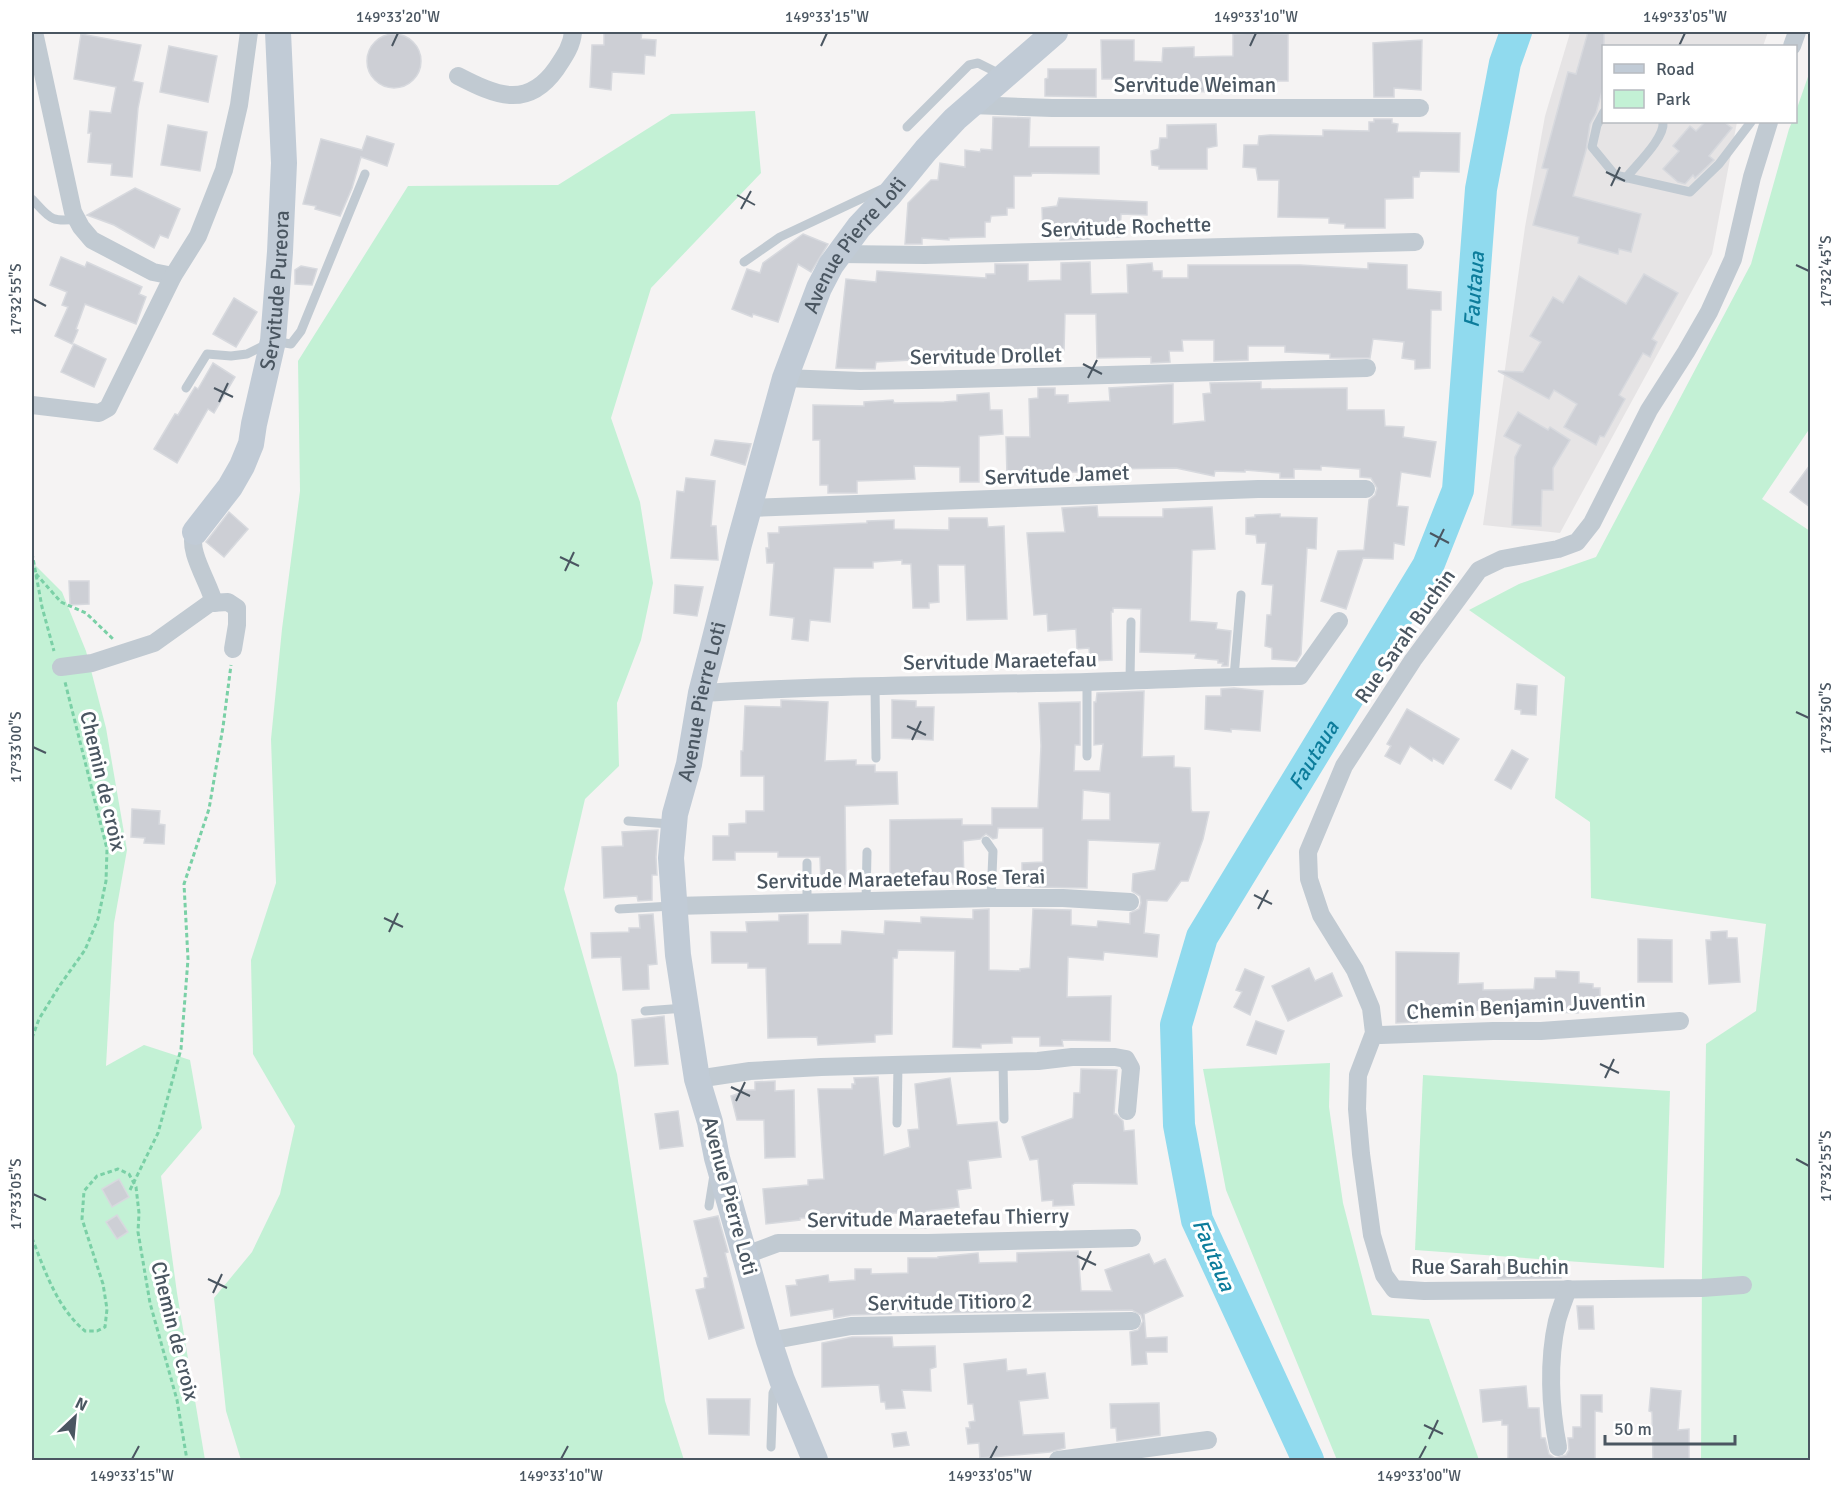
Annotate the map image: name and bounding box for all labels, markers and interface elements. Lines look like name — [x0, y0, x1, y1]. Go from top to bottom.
text: 149°33'20"W — [356, 8, 440, 26]
text: 149°33'15"W — [785, 8, 869, 26]
text: 149°33'10"W — [1214, 8, 1298, 26]
text: 149°33'05"W — [1643, 8, 1727, 26]
legend — [1602, 45, 1797, 123]
text: Road — [1656, 58, 1695, 80]
street label: Servitude Weiman — [1114, 72, 1276, 98]
text: Park — [1656, 88, 1691, 110]
street label: Avenue Pierre Loti — [798, 171, 912, 317]
street label: Servitude Pureora — [254, 210, 295, 373]
street label: Servitude Rochette — [1040, 211, 1212, 243]
text: 17°32'45"S — [1817, 235, 1835, 307]
water label: Fautaua — [1457, 250, 1490, 329]
text: 17°32'55"S — [7, 263, 25, 335]
street label: Servitude Drollet — [910, 342, 1062, 370]
street label: Servitude Jamet — [984, 459, 1130, 491]
street label: Rue Sarah Buchin — [1349, 564, 1461, 708]
street label: Avenue Pierre Loti — [672, 619, 732, 785]
street label: Servitude Maraetefau — [903, 646, 1097, 676]
text: 17°32'50"S — [1817, 682, 1835, 754]
street label: Chemin de croix — [74, 709, 132, 854]
text: 17°33'00"S — [7, 711, 25, 783]
water label: Fautaua — [1282, 715, 1345, 795]
street label: Servitude Maraetefau Rose Terai — [756, 863, 1046, 895]
street label: Chemin Benjamin Juventin — [1406, 987, 1646, 1025]
street label: Avenue Pierre Loti — [696, 1114, 764, 1278]
text: 17°32'55"S — [1817, 1130, 1835, 1202]
text: 17°33'05"S — [7, 1158, 25, 1230]
street label: Servitude Maraetefau Thierry — [807, 1203, 1069, 1233]
water label: Fautaua — [1187, 1215, 1242, 1296]
street label: Rue Sarah Buchin — [1411, 1254, 1569, 1280]
street label: Chemin de croix — [145, 1259, 205, 1404]
street label: Servitude Titioro 2 — [867, 1288, 1033, 1316]
north arrow — [45, 1387, 105, 1447]
text: N — [72, 1393, 91, 1416]
scale bar — [1605, 1408, 1736, 1446]
text: 50 m — [1614, 1418, 1652, 1440]
text: 149°33'15"W — [90, 1467, 174, 1485]
text: 149°33'10"W — [519, 1467, 603, 1485]
text: 149°33'05"W — [948, 1467, 1032, 1485]
text: 149°33'00"W — [1377, 1467, 1461, 1485]

